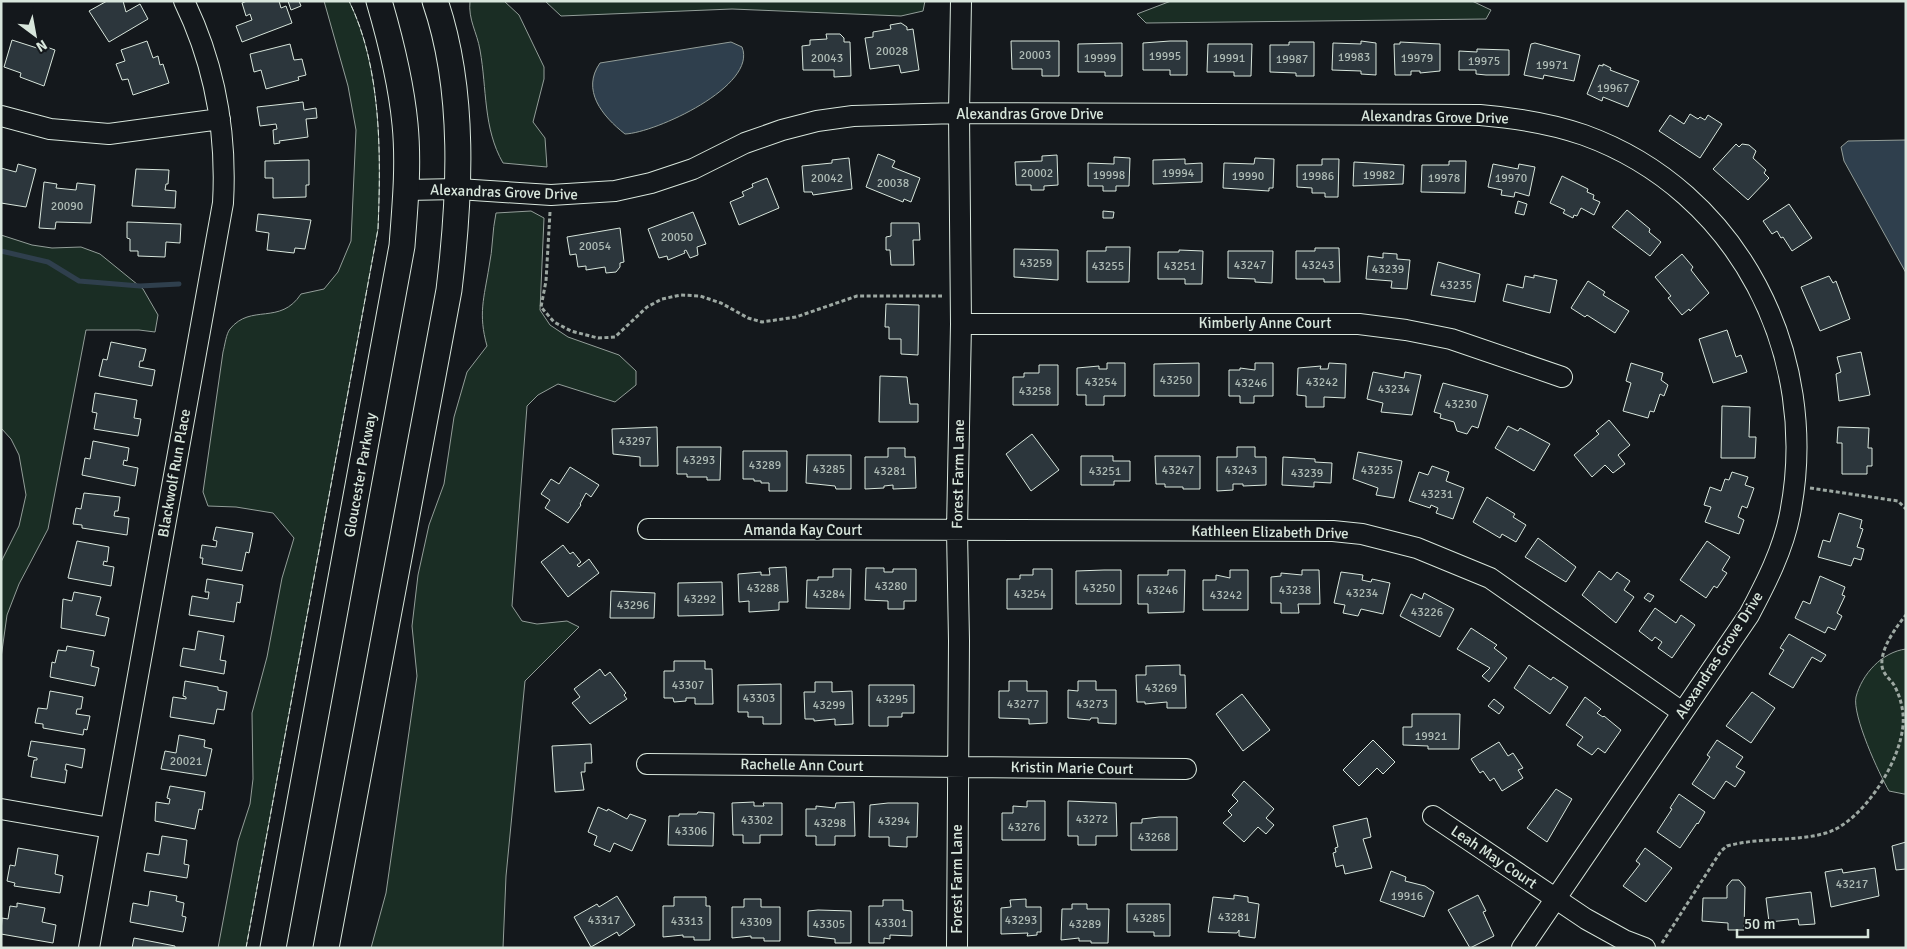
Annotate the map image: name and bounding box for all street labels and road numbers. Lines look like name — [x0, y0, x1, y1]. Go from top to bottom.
street label: Alexandras Grove Drive — [956, 105, 1104, 123]
street label: Alexandras Grove Drive — [1361, 107, 1509, 127]
street label: Alexandras Grove Drive — [430, 180, 578, 204]
street label: Kimberly Anne Court — [1199, 314, 1331, 332]
street label: Blackwolf Run Place — [154, 407, 194, 539]
street label: Gloucester Parkway — [340, 411, 380, 539]
street label: Forest Farm Lane — [948, 419, 968, 529]
street label: Amanda Kay Court — [744, 521, 862, 539]
street label: Kathleen Elizabeth Drive — [1191, 522, 1349, 542]
street label: Alexandras Grove Drive — [1671, 588, 1767, 722]
street label: Rachelle Ann Court — [740, 755, 864, 775]
street label: Kristin Marie Court — [1011, 758, 1133, 778]
street label: Leah May Court — [1448, 822, 1540, 892]
street label: Forest Farm Lane — [948, 824, 966, 934]

